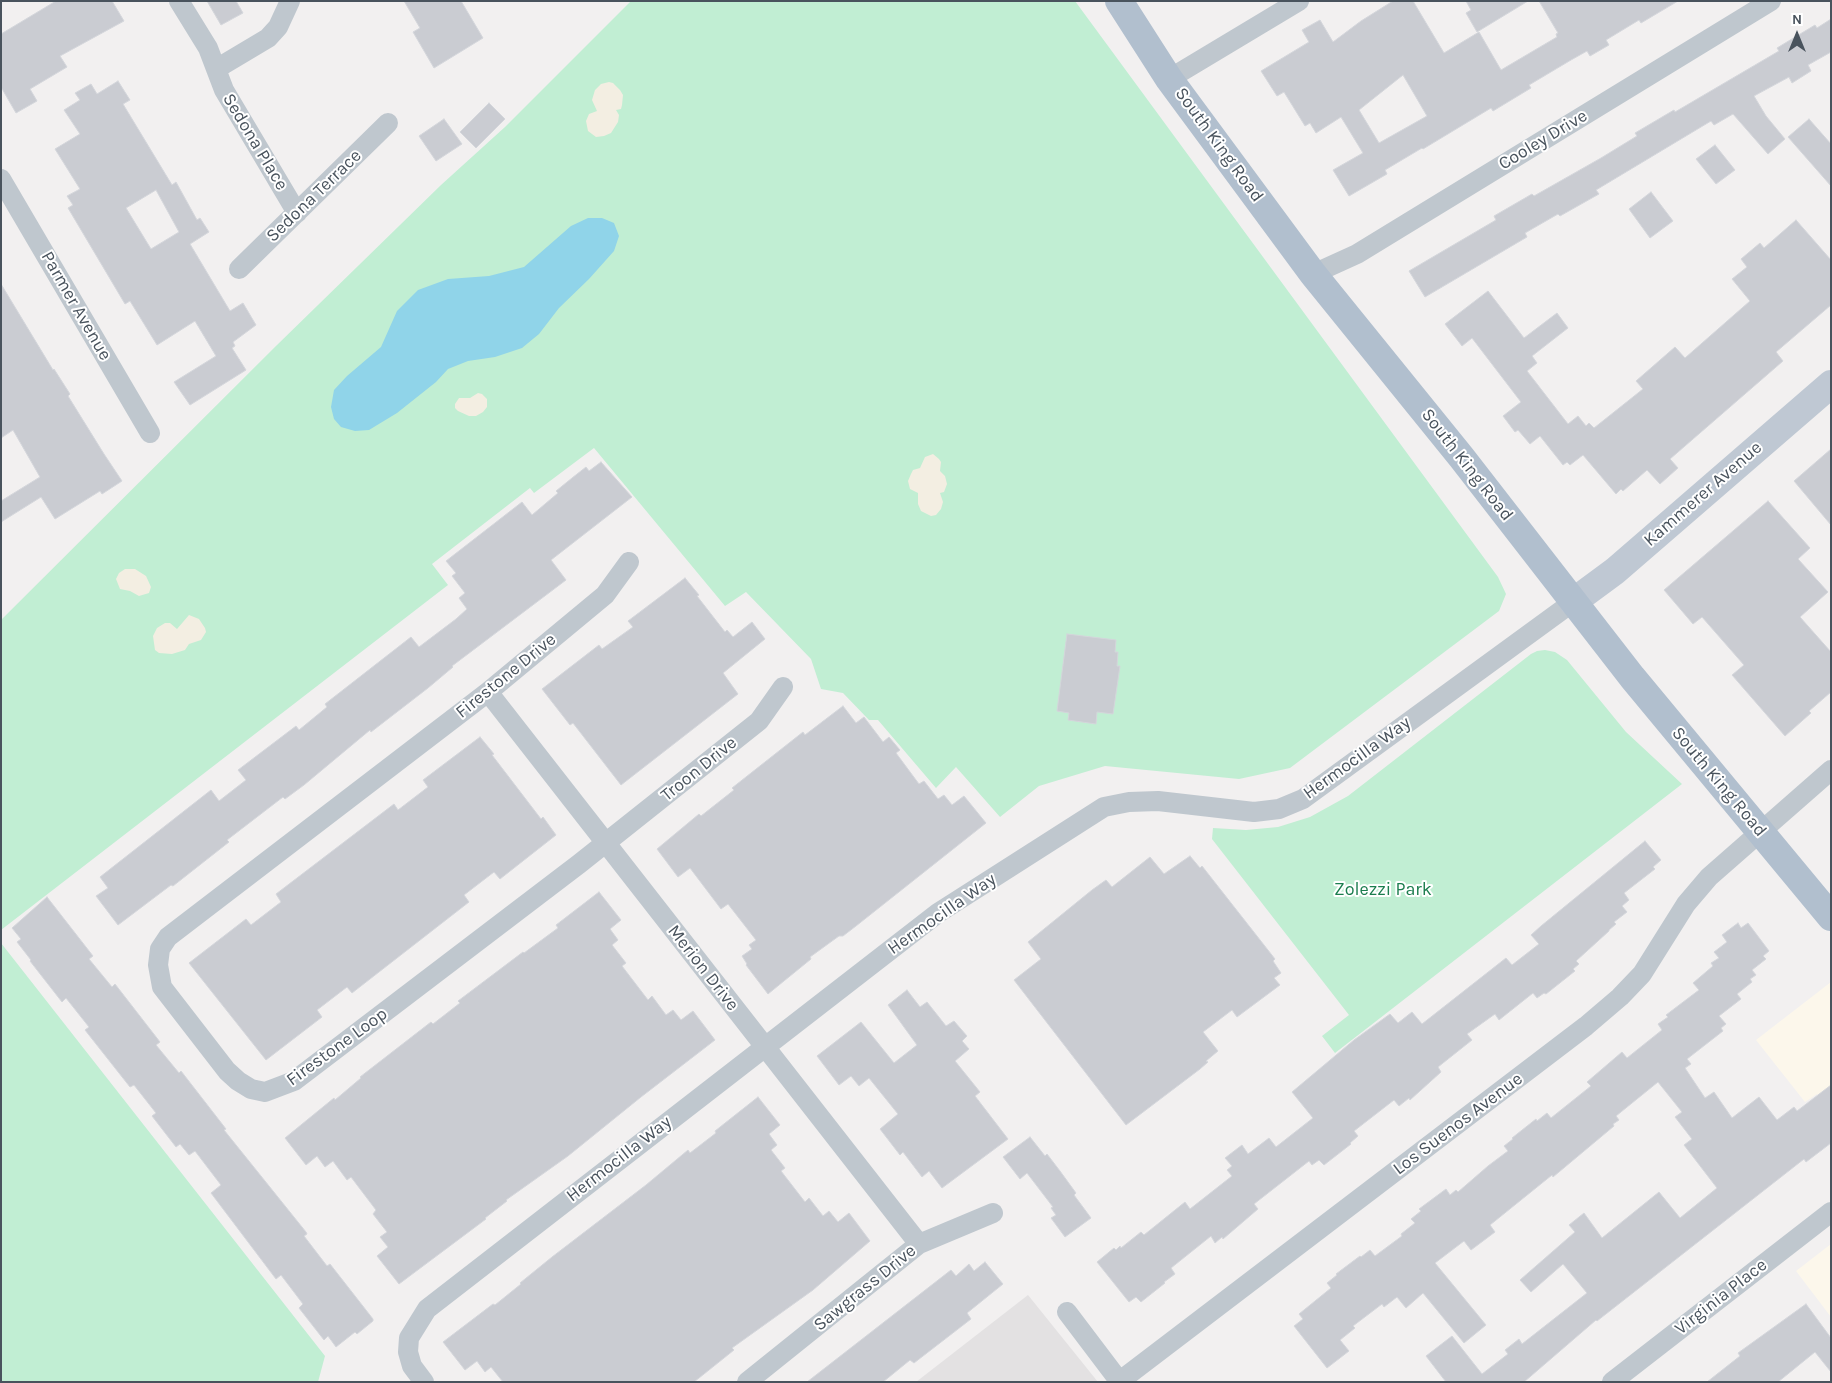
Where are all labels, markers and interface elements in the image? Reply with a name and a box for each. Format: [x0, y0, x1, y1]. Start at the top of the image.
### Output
north arrow [1772, 10, 1822, 60]
text: N [1792, 11, 1802, 28]
street label: South King Road [1170, 83, 1268, 207]
street label: Sedona Place [218, 90, 292, 194]
street label: Cooley Drive [1495, 105, 1591, 175]
street label: Sedona Terrace [262, 145, 366, 247]
street label: Parmer Avenue [36, 248, 116, 364]
street label: South King Road [1416, 405, 1518, 525]
street label: Kammerer Avenue [1639, 437, 1767, 551]
street label: Firestone Drive [451, 629, 561, 723]
street label: Hermocilla Way [1299, 712, 1415, 804]
street label: South King Road [1667, 723, 1771, 841]
street label: Troon Drive [657, 732, 741, 806]
street label: Hermocilla Way [884, 869, 1000, 959]
park label: Zolezzi Park [1334, 879, 1432, 901]
street label: Merion Drive [663, 921, 743, 1015]
street label: Firestone Loop [282, 1003, 392, 1091]
street label: Los Suenos Avenue [1389, 1068, 1527, 1180]
street label: Hermocilla Way [562, 1111, 676, 1207]
street label: Sawgrass Drive [809, 1240, 921, 1336]
street label: Virginia Place [1671, 1254, 1771, 1340]

